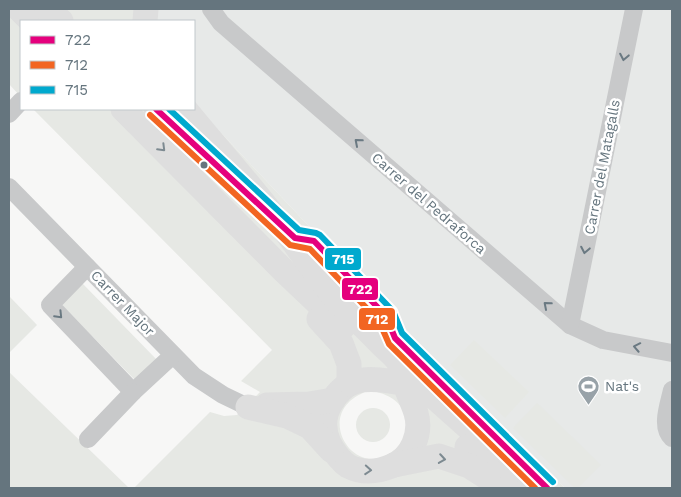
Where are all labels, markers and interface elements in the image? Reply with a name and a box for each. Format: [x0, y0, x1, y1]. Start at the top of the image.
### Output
legend [20, 20, 195, 110]
text: 722 [65, 31, 91, 49]
one-way arrow [619, 52, 630, 61]
text: 712 [65, 56, 88, 74]
text: 715 [65, 81, 88, 99]
street label: Carrer del Matagalls [581, 98, 623, 236]
one-way arrow [354, 138, 363, 147]
one-way arrow [156, 142, 165, 151]
street label: Carrer del Pedraforca [369, 149, 489, 257]
unlabelled marker [199, 160, 209, 170]
one-way arrow [580, 246, 591, 255]
line badge: 715 [324, 247, 362, 271]
text: 715 [332, 251, 354, 267]
street label: Carrer Major [88, 267, 158, 339]
line badge: 722 [341, 277, 379, 301]
text: 722 [347, 281, 373, 297]
one-way arrow [544, 302, 553, 311]
line badge: 712 [358, 307, 396, 331]
one-way arrow [53, 309, 62, 318]
text: 712 [366, 311, 388, 327]
one-way arrow [633, 342, 642, 352]
sports icon: Nat's [577, 374, 601, 405]
place label: Nat's [605, 378, 639, 394]
one-way arrow [437, 453, 446, 463]
one-way arrow [365, 465, 373, 476]

